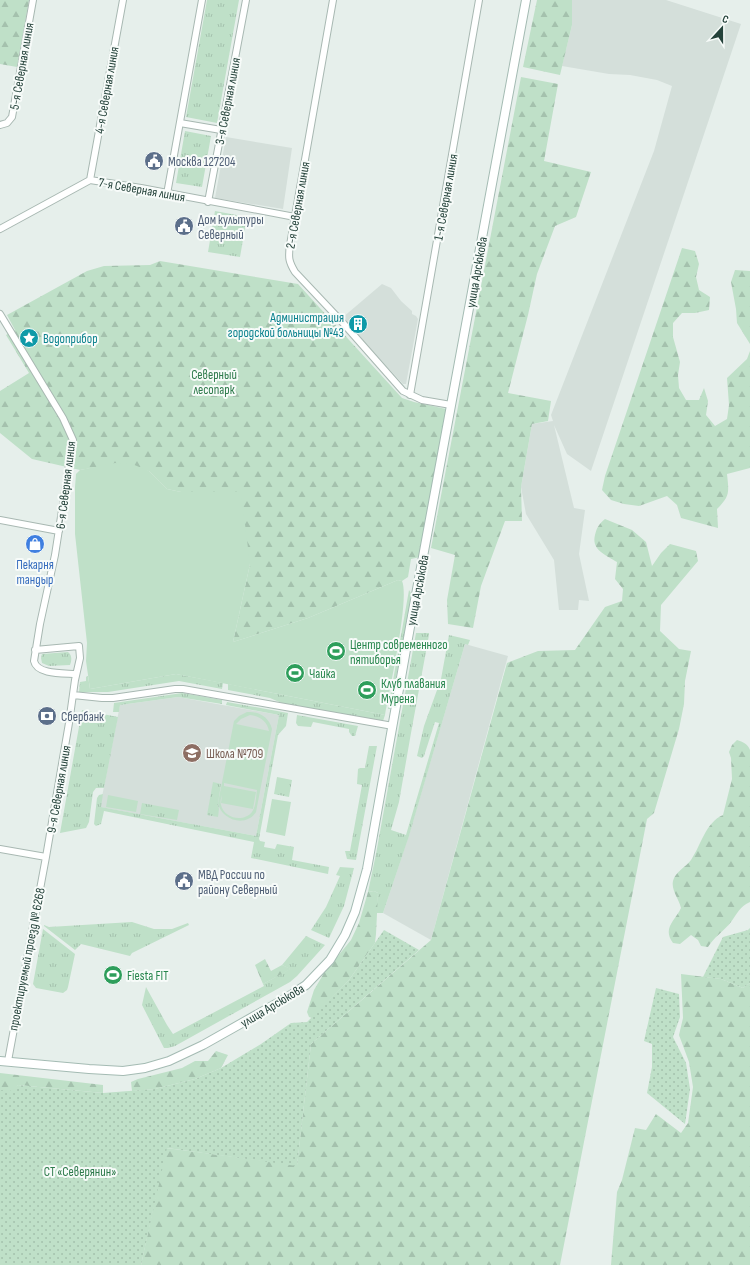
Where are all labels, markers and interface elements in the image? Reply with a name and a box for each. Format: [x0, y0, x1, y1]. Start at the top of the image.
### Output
north arrow [702, 8, 742, 48]
text: С [720, 12, 731, 26]
street label: 5-я Северная линия [6, 21, 38, 111]
street label: 4-я Северная линия [91, 45, 123, 135]
street label: 3-я Северная линия [212, 56, 244, 146]
public building icon: Москва 127204 [143, 150, 165, 172]
street label: 1-я Северная линия [431, 153, 461, 242]
place label: Москва 127204 [168, 154, 236, 170]
street label: 2-я Северная линия [282, 160, 314, 250]
street label: 7-я Северная линия [97, 175, 186, 205]
place label: Дом культуры Северный [198, 212, 264, 243]
public building icon: Дом культуры Северный [173, 215, 195, 237]
street label: улица Арсюкова [463, 235, 491, 309]
place label: Администрация городской больницы №43 [228, 310, 344, 341]
building icon: Администрация городской больницы №43 [347, 313, 369, 335]
place icon: Водоприбор [18, 327, 40, 349]
place label: Водоприбор [43, 331, 98, 347]
park label: Северный лесопарк [191, 367, 237, 398]
street label: 6-я Северная линия [53, 440, 79, 530]
shop icon: Пекарня тандыр [24, 533, 46, 555]
street label: улица Арсюкова [403, 553, 433, 627]
place label: Пекарня тандыр [16, 557, 54, 588]
place label: Центр современного пятиборья [350, 637, 448, 668]
sports icon: Центр современного пятиборья [325, 640, 347, 662]
sports icon: Чайка [284, 662, 306, 684]
place label: Чайка [309, 666, 336, 682]
place label: Клуб плавания Мурена [381, 676, 446, 707]
sports icon: Клуб плавания Мурена [356, 679, 378, 701]
bank icon: Сбербанк [36, 705, 58, 727]
place label: Сбербанк [61, 709, 104, 725]
school or university icon: Школа №709 [181, 742, 203, 764]
street label: 9-я Северная линия [43, 744, 75, 834]
place label: Школа №709 [206, 746, 264, 762]
place label: МВД России по району Северный [198, 867, 277, 898]
public building icon: МВД России по району Северный [173, 870, 195, 892]
street label: проектируемый проезд № 6268 [5, 886, 49, 1032]
sports icon: Fiesta FIT [102, 964, 124, 986]
place label: Fiesta FIT [127, 968, 168, 984]
street label: улица Арсюкова [238, 981, 307, 1031]
park label: СТ «Северянин» [44, 1164, 116, 1180]

